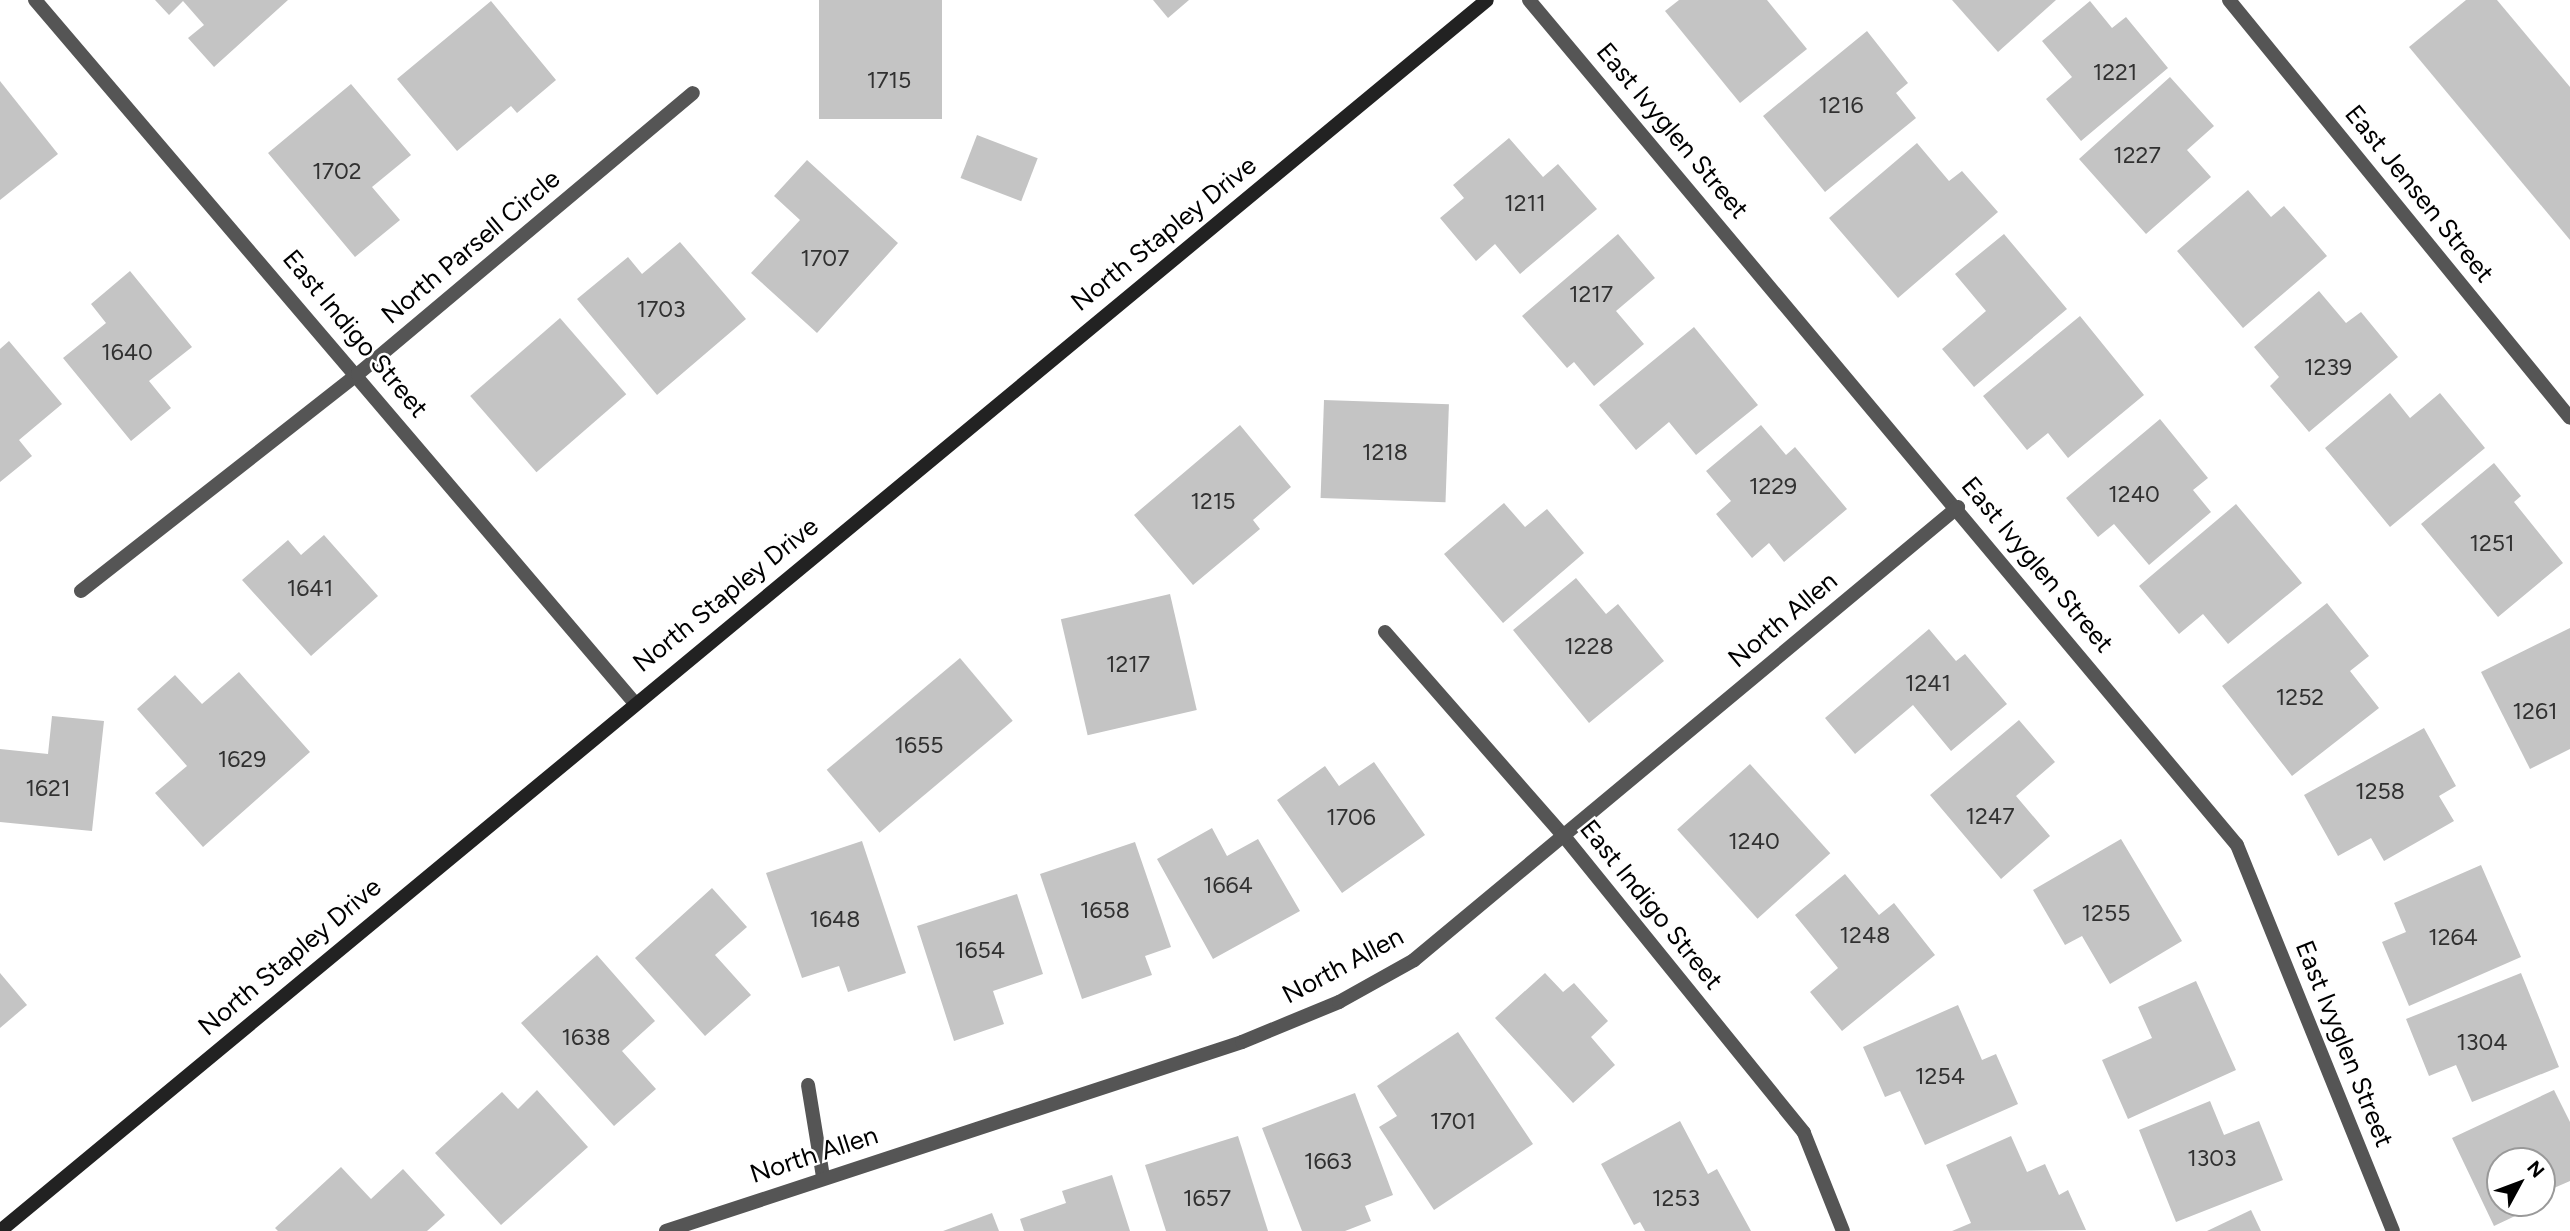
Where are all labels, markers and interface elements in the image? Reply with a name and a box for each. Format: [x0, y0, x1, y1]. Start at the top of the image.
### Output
street label: East Ivyglen Street [1589, 37, 1755, 225]
house number: 1221 [2093, 58, 2137, 86]
house number: 1715 [867, 66, 911, 94]
house number: 1216 [1819, 91, 1863, 119]
street label: East Jensen Street [2338, 99, 2500, 289]
house number: 1227 [2113, 141, 2161, 169]
street label: North Stapley Drive [1065, 150, 1263, 318]
house number: 1702 [312, 157, 362, 185]
street label: North Parsell Circle [375, 163, 567, 331]
house number: 1211 [1504, 189, 1546, 217]
street label: East Indigo Street [276, 244, 434, 424]
house number: 1707 [801, 244, 849, 272]
house number: 1217 [1569, 280, 1613, 308]
house number: 1703 [636, 295, 686, 323]
house number: 1640 [101, 338, 153, 366]
house number: 1239 [2304, 353, 2352, 381]
house number: 1218 [1362, 438, 1408, 466]
street label: East Ivyglen Street [1954, 471, 2120, 659]
house number: 1229 [1749, 472, 1797, 500]
house number: 1240 [2108, 480, 2160, 508]
house number: 1215 [1190, 487, 1236, 515]
street label: North Stapley Drive [627, 511, 825, 679]
house number: 1251 [2469, 529, 2515, 557]
street label: North Allen [1722, 565, 1844, 675]
house number: 1641 [287, 574, 333, 602]
house number: 1228 [1564, 632, 1614, 660]
house number: 1217 [1106, 650, 1150, 678]
house number: 1241 [1905, 669, 1951, 697]
house number: 1252 [2276, 683, 2324, 711]
house number: 1261 [2513, 697, 2557, 725]
house number: 1655 [895, 731, 943, 759]
house number: 1629 [218, 745, 266, 773]
house number: 1621 [26, 774, 70, 802]
house number: 1258 [2355, 777, 2405, 805]
house number: 1247 [1966, 802, 2014, 830]
house number: 1706 [1326, 803, 1376, 831]
street label: East Indigo Street [1573, 814, 1729, 996]
house number: 1240 [1728, 827, 1780, 855]
street label: North Stapley Drive [192, 871, 388, 1043]
house number: 1664 [1203, 871, 1253, 899]
house number: 1658 [1080, 896, 1130, 924]
house number: 1255 [2082, 899, 2130, 927]
house number: 1648 [810, 905, 860, 933]
street label: North Allen [1277, 921, 1409, 1011]
house number: 1248 [1840, 921, 1890, 949]
house number: 1264 [2428, 923, 2478, 951]
house number: 1654 [955, 936, 1005, 964]
street label: East Ivyglen Street [2288, 936, 2400, 1152]
house number: 1638 [561, 1023, 611, 1051]
house number: 1304 [2456, 1028, 2508, 1056]
house number: 1254 [1915, 1062, 1965, 1090]
house number: 1701 [1430, 1107, 1476, 1135]
street label: North Allen [746, 1120, 882, 1190]
house number: 1303 [2187, 1144, 2237, 1172]
house number: 1663 [1304, 1147, 1352, 1175]
north arrow [2486, 1147, 2556, 1217]
text: N [2522, 1156, 2549, 1182]
house number: 1657 [1183, 1184, 1231, 1212]
house number: 1253 [1652, 1184, 1700, 1212]

